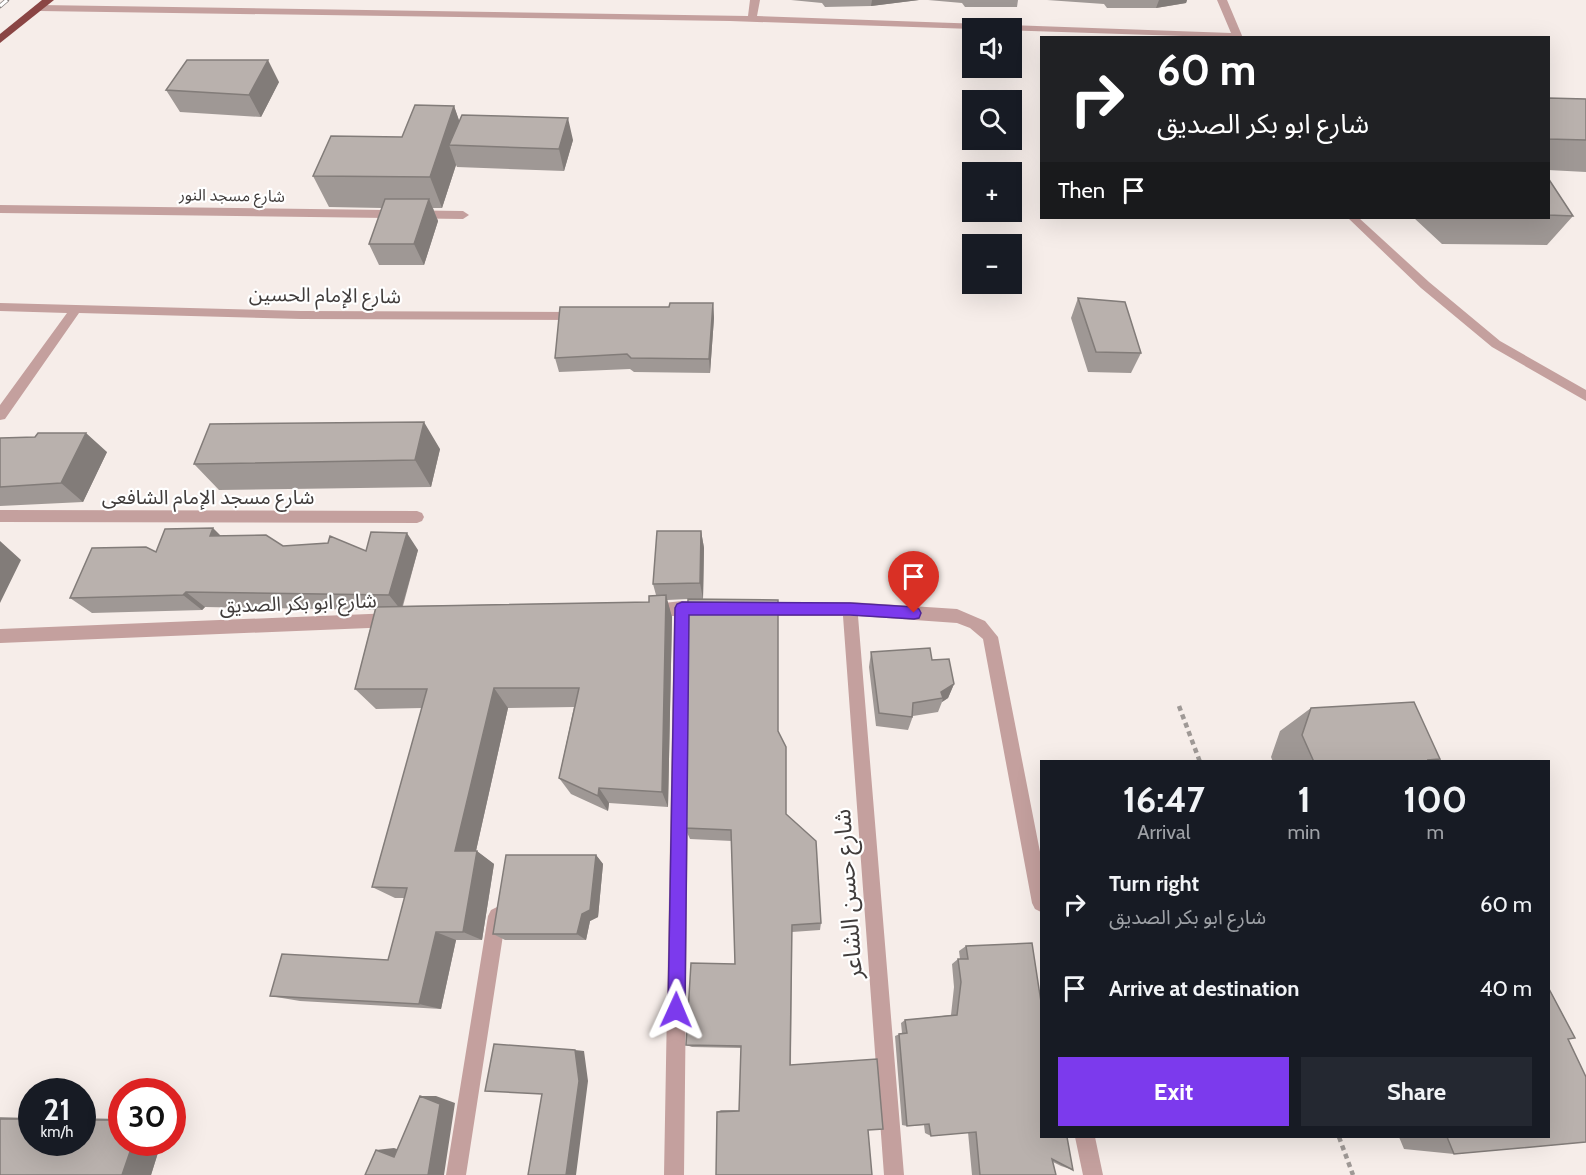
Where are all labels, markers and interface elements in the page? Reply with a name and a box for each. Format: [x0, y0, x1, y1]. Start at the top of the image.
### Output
map controls [962, 18, 1022, 294]
button: sound [962, 18, 1022, 78]
text: 60 m [1157, 44, 1256, 96]
icon: right [1058, 60, 1136, 138]
button: search [962, 90, 1022, 150]
text: شارع ابو بكر الصديق [1157, 107, 1369, 140]
button: + [962, 162, 1022, 222]
icon: arrive [1117, 174, 1150, 207]
text: Then [1058, 177, 1105, 204]
street label: شارع مسجد النور [178, 185, 285, 209]
button: − [962, 234, 1022, 294]
street label: شارع الإمام الحسين [249, 282, 401, 311]
street label: شارع مسجد الإمام الشافعى [102, 485, 314, 512]
pin [888, 551, 939, 613]
icon: arrive [897, 560, 930, 593]
street label: شارع ابو بكر الصديق [219, 588, 377, 621]
text: 16:47 [1123, 777, 1205, 821]
text: 1 [1297, 777, 1311, 821]
text: 100 [1403, 777, 1467, 821]
street label: شارع حسن الشاعر [827, 808, 871, 981]
text: Arrival [1137, 820, 1190, 844]
text: min [1288, 820, 1321, 844]
text: m [1426, 820, 1444, 844]
text: Turn right [1109, 870, 1199, 897]
icon: right [1058, 888, 1091, 921]
text: 60 m [1480, 891, 1532, 918]
text: شارع ابو بكر الصديق [1109, 905, 1266, 929]
icon: arrive [1058, 972, 1091, 1005]
text: Arrive at destination [1109, 975, 1299, 1002]
text: 40 m [1480, 975, 1532, 1002]
position arrow [644, 978, 708, 1042]
button: Exit [1058, 1057, 1289, 1126]
button: Share [1301, 1057, 1532, 1126]
speed limit sign: 30 [108, 1078, 186, 1156]
text: 21 [44, 1091, 70, 1128]
text: km/h [41, 1123, 73, 1141]

